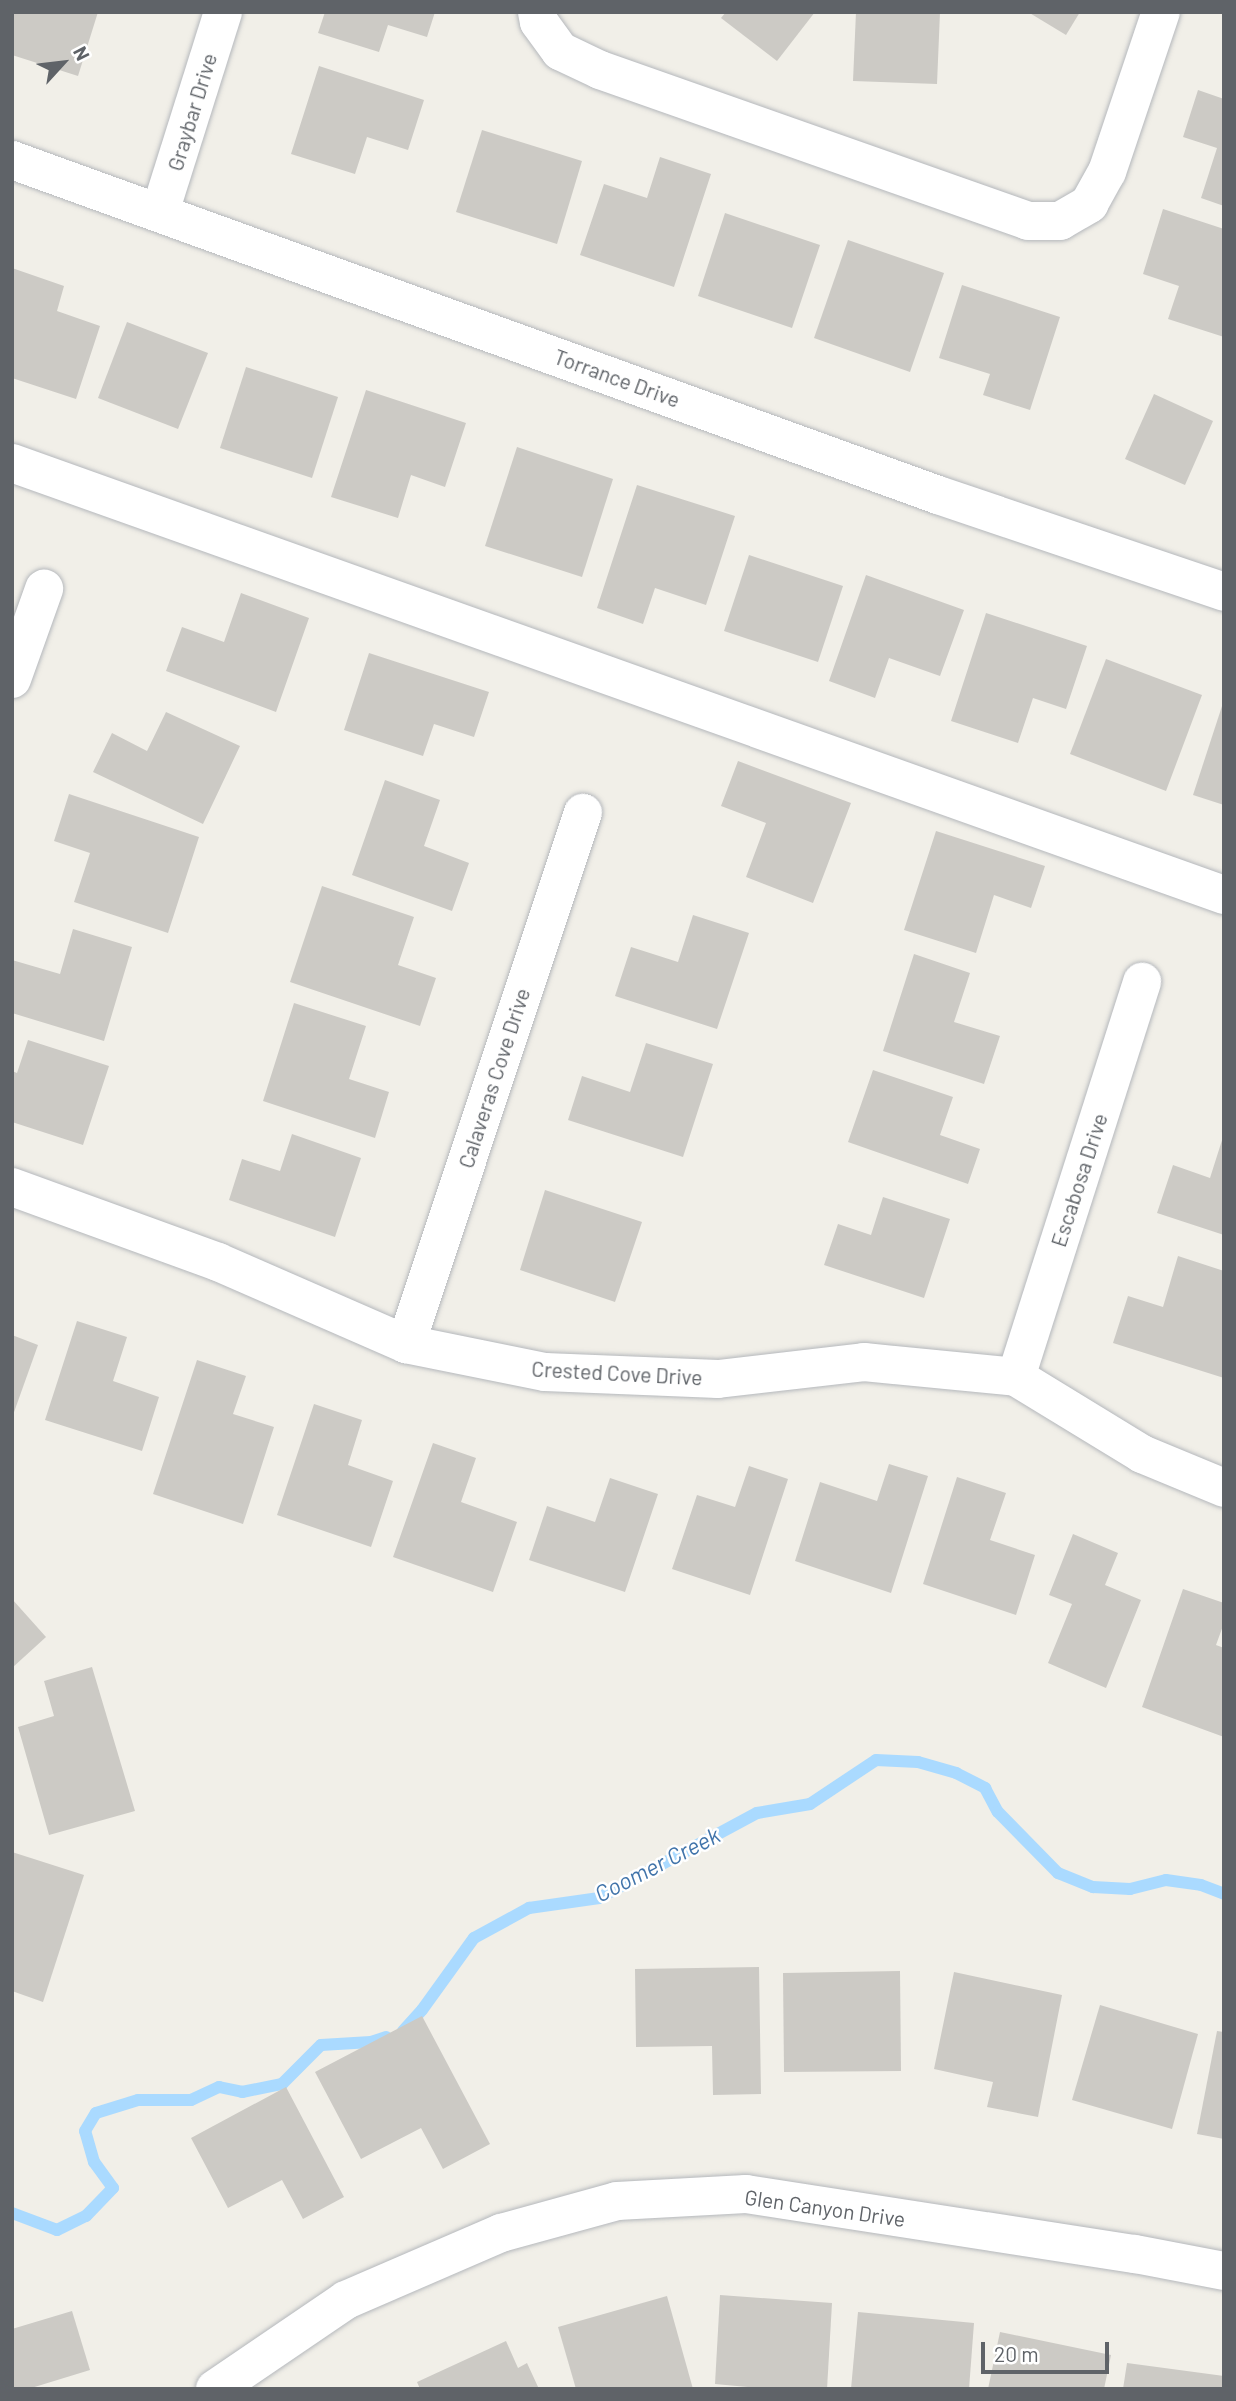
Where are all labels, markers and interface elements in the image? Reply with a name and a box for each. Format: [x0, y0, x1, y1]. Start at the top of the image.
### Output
north arrow [28, 28, 98, 98]
text: N [69, 42, 95, 64]
street label: Graybar Drive [162, 50, 222, 174]
street label: Torrance Drive [551, 344, 683, 412]
street label: Calaveras Cove Drive [453, 985, 535, 1171]
street label: Escabosa Drive [1046, 1110, 1112, 1250]
street label: Crested Cove Drive [531, 1356, 703, 1390]
water label: Coomer Creek [590, 1821, 724, 1907]
street label: Glen Canyon Drive [743, 2184, 907, 2232]
scale bar [984, 2328, 1112, 2372]
text: 20 m [994, 2341, 1039, 2366]

